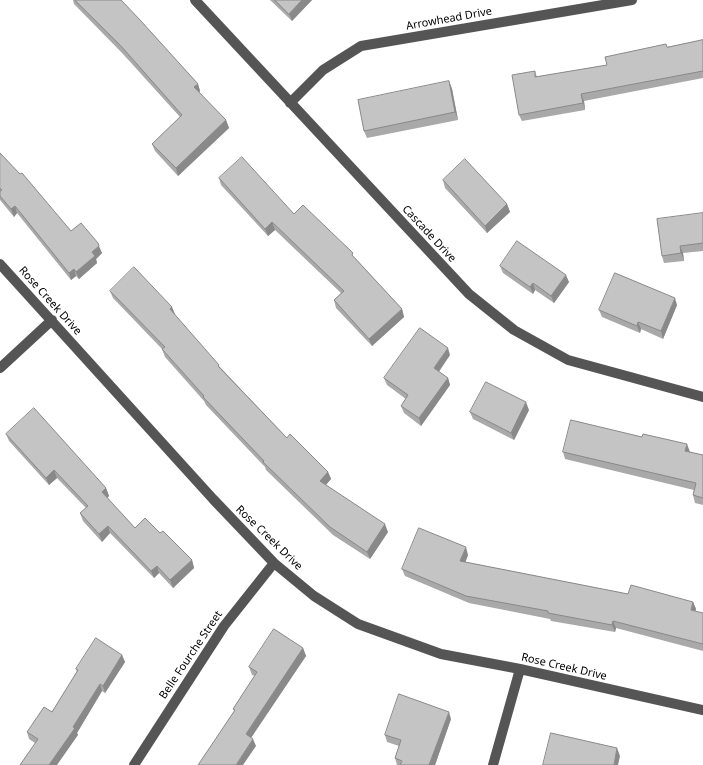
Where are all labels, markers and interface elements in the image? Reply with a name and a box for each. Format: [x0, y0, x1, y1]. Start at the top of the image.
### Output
street label: Arrowhead Drive [405, 5, 493, 33]
street label: Cascade Drive [399, 203, 459, 265]
street label: Rose Creek Drive [16, 264, 84, 338]
street label: Rose Creek Drive [233, 503, 305, 573]
street label: Belle Fourche Street [157, 608, 225, 702]
street label: Rose Creek Drive [520, 651, 608, 683]

